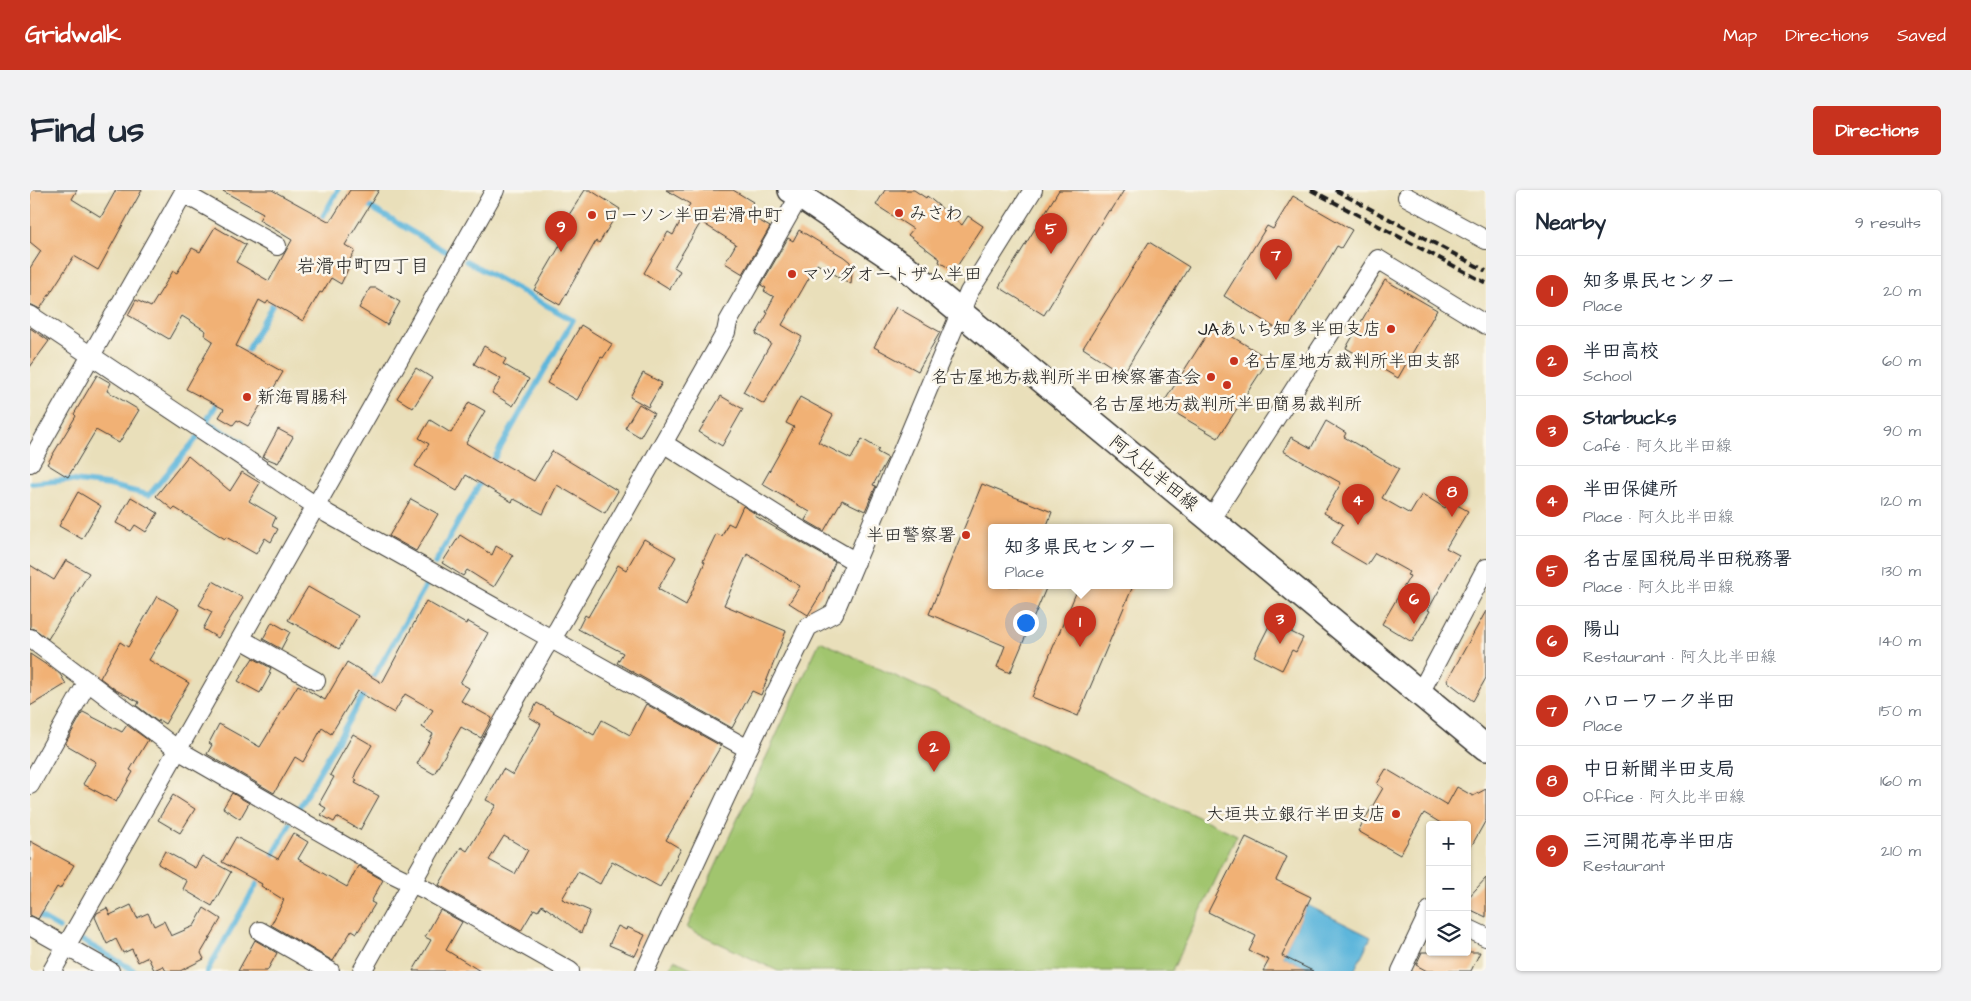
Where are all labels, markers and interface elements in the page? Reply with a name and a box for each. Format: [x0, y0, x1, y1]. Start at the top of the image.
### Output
text: Gridwalk [25, 18, 121, 52]
text: Map [1723, 23, 1757, 48]
text: Directions [1785, 23, 1869, 48]
text: Saved [1897, 23, 1946, 48]
text: Find us [30, 106, 144, 155]
button: Directions [1813, 106, 1941, 155]
place label: みさわ [909, 201, 963, 226]
place label: ローソン半田岩滑中町 [602, 203, 782, 228]
marker: みさわ [893, 207, 905, 219]
text: Nearby [1536, 208, 1606, 237]
marker: ローソン半田岩滑中町 [586, 209, 598, 221]
pin: 9 [545, 211, 577, 252]
text: 9 results [1855, 212, 1921, 234]
pin: 5 [1035, 213, 1067, 254]
pin: 7 [1260, 239, 1292, 280]
district label: 岩滑中町四丁目 [296, 253, 430, 280]
place label: マツダオートザム半田 [802, 262, 982, 287]
marker: マツダオートザム半田 [786, 268, 798, 280]
text: 知多県民センター [1583, 268, 1735, 295]
text: 1 [1551, 280, 1553, 302]
text: 20 m [1883, 280, 1921, 302]
text: Place [1583, 295, 1623, 317]
place label: JAあいち知多半田支店 [1198, 317, 1381, 342]
marker: JAあいち知多半田支店 [1385, 323, 1397, 335]
text: 半田高校 [1583, 338, 1659, 365]
place label: 名古屋地方裁判所半田支部 [1244, 349, 1460, 374]
text: 2 [1547, 350, 1557, 372]
text: 60 m [1882, 350, 1921, 372]
marker: 名古屋地方裁判所半田支部 [1228, 355, 1240, 367]
place label: 名古屋地方裁判所半田検察審査会 [931, 365, 1201, 390]
text: School [1583, 365, 1632, 387]
marker: 名古屋地方裁判所半田検察審査会 [1205, 371, 1217, 383]
marker: 名古屋地方裁判所半田簡易裁判所 [1221, 379, 1233, 391]
place label: 新海胃腸科 [257, 385, 347, 410]
marker: 新海胃腸科 [241, 391, 253, 403]
place label: 名古屋地方裁判所半田簡易裁判所 [1092, 392, 1362, 417]
text: Starbucks [1583, 405, 1677, 432]
text: 3 [1548, 420, 1556, 442]
text: 90 m [1883, 420, 1921, 442]
street label: 阿久比半田線 [1104, 430, 1204, 517]
text: Café · 阿久比半田線 [1583, 435, 1732, 457]
pin: 8 [1436, 476, 1468, 517]
text: 半田保健所 [1583, 476, 1678, 503]
pin: 4 [1342, 484, 1374, 525]
text: 4 [1547, 490, 1557, 512]
text: 120 m [1881, 490, 1921, 512]
text: Place · 阿久比半田線 [1583, 506, 1734, 528]
place label: 半田警察署 [866, 523, 956, 548]
popup [988, 524, 1173, 589]
marker: 半田警察署 [960, 529, 972, 541]
text: 知多県民センター [1004, 534, 1157, 561]
text: 名古屋国税局半田税務署 [1583, 546, 1792, 573]
text: 5 [1546, 560, 1558, 582]
text: 130 m [1882, 560, 1921, 582]
text: Place [1004, 561, 1044, 583]
text: Place · 阿久比半田線 [1583, 576, 1734, 598]
pin: 6 [1398, 583, 1430, 624]
pin: 3 [1264, 603, 1296, 644]
pin: 1 [1064, 606, 1096, 647]
your location [1013, 610, 1039, 636]
text: 陽山 [1583, 616, 1621, 643]
text: 6 [1547, 630, 1557, 652]
text: 140 m [1879, 630, 1921, 652]
text: Restaurant · 阿久比半田線 [1583, 646, 1776, 668]
text: ハローワーク半田 [1583, 688, 1735, 715]
text: 7 [1547, 700, 1557, 722]
text: 150 m [1879, 700, 1921, 722]
text: Place [1583, 715, 1623, 737]
pin: 2 [918, 731, 950, 772]
text: 中日新聞半田支局 [1583, 756, 1735, 783]
text: 8 [1547, 770, 1557, 792]
text: 160 m [1880, 770, 1921, 792]
text: Office · 阿久比半田線 [1583, 786, 1745, 808]
place label: 大垣共立銀行半田支店 [1206, 802, 1386, 827]
marker: 大垣共立銀行半田支店 [1390, 808, 1402, 820]
map controls [1426, 821, 1471, 956]
button: + [1426, 821, 1471, 866]
text: 三河開花亭半田店 [1583, 828, 1735, 855]
text: 9 [1547, 840, 1557, 862]
text: 210 m [1881, 840, 1921, 862]
text: Restaurant [1583, 855, 1665, 877]
button: − [1426, 866, 1471, 911]
button: layers [1426, 911, 1471, 956]

